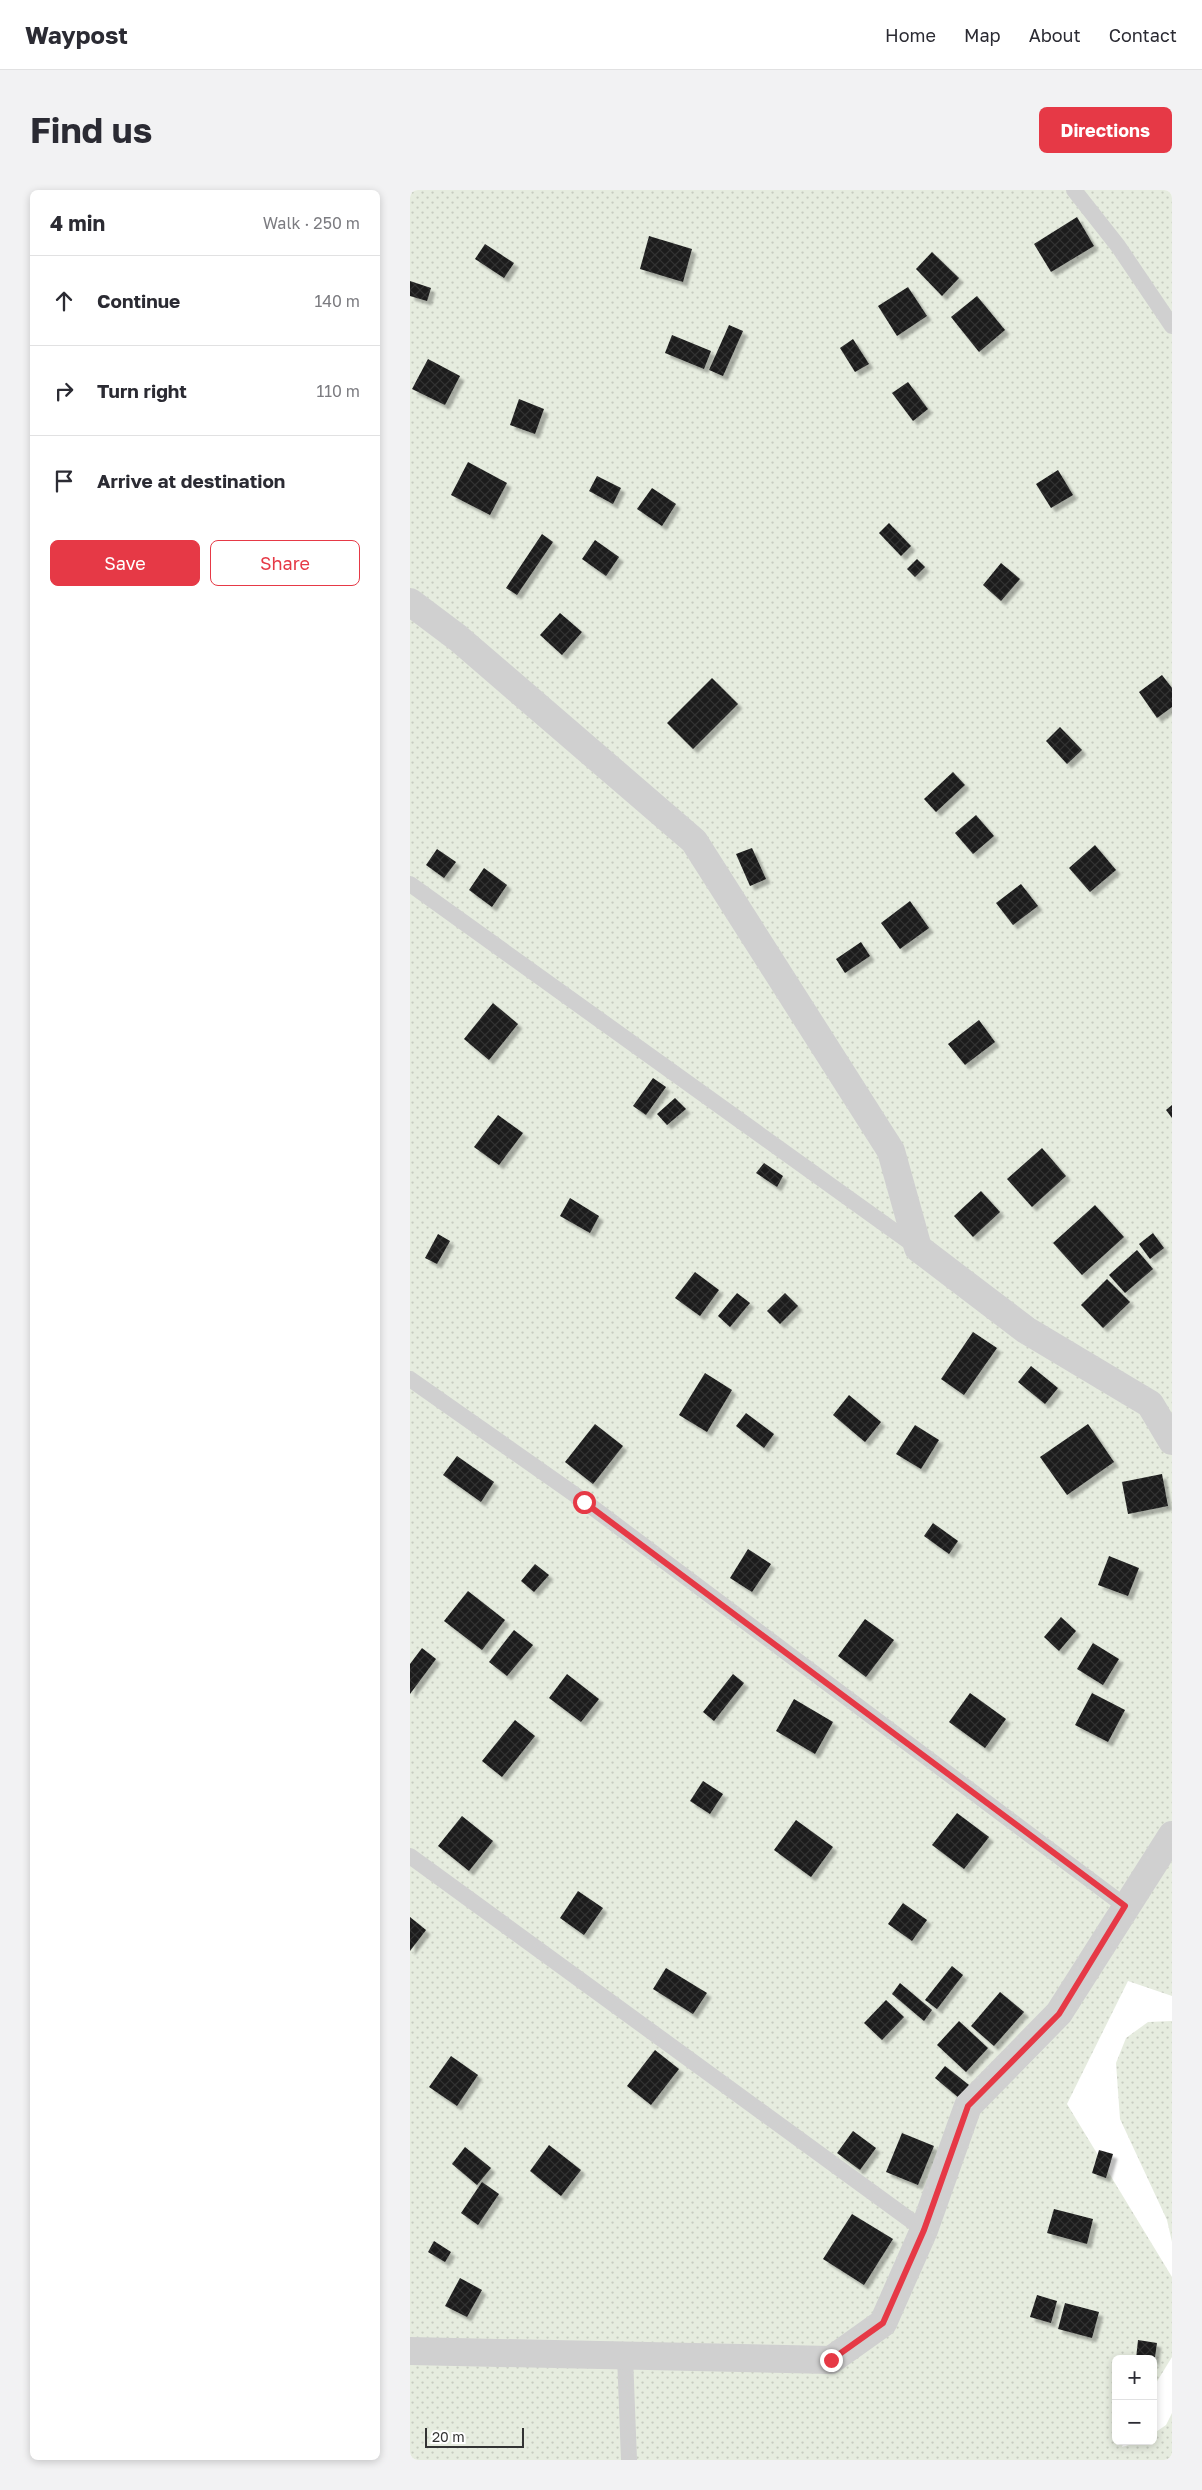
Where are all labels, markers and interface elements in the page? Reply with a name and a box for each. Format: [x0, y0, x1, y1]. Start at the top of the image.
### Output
text: Waypost [25, 20, 128, 49]
text: Home [885, 24, 936, 46]
text: Map [964, 24, 1001, 46]
text: About [1029, 24, 1081, 46]
text: Contact [1109, 24, 1177, 46]
button: Directions [1039, 107, 1172, 153]
text: Find us [30, 109, 152, 151]
text: 4 min [50, 210, 105, 236]
text: Walk · 250 m [263, 213, 360, 233]
icon: ahead [50, 287, 78, 315]
text: Continue [97, 289, 180, 312]
text: 140 m [314, 291, 360, 311]
icon: right [50, 377, 78, 405]
text: Turn right [97, 379, 187, 402]
text: 110 m [316, 381, 360, 401]
icon: arrive [50, 467, 78, 495]
text: Arrive at destination [97, 469, 285, 492]
button: Save [50, 540, 200, 586]
button: Share [210, 540, 360, 586]
route start [573, 1491, 596, 1514]
route end [820, 2349, 843, 2372]
map controls [1112, 2355, 1157, 2445]
button: + [1112, 2355, 1157, 2400]
button: − [1112, 2400, 1157, 2445]
scale bar [425, 2425, 524, 2448]
text: 20 m [432, 2428, 465, 2445]

